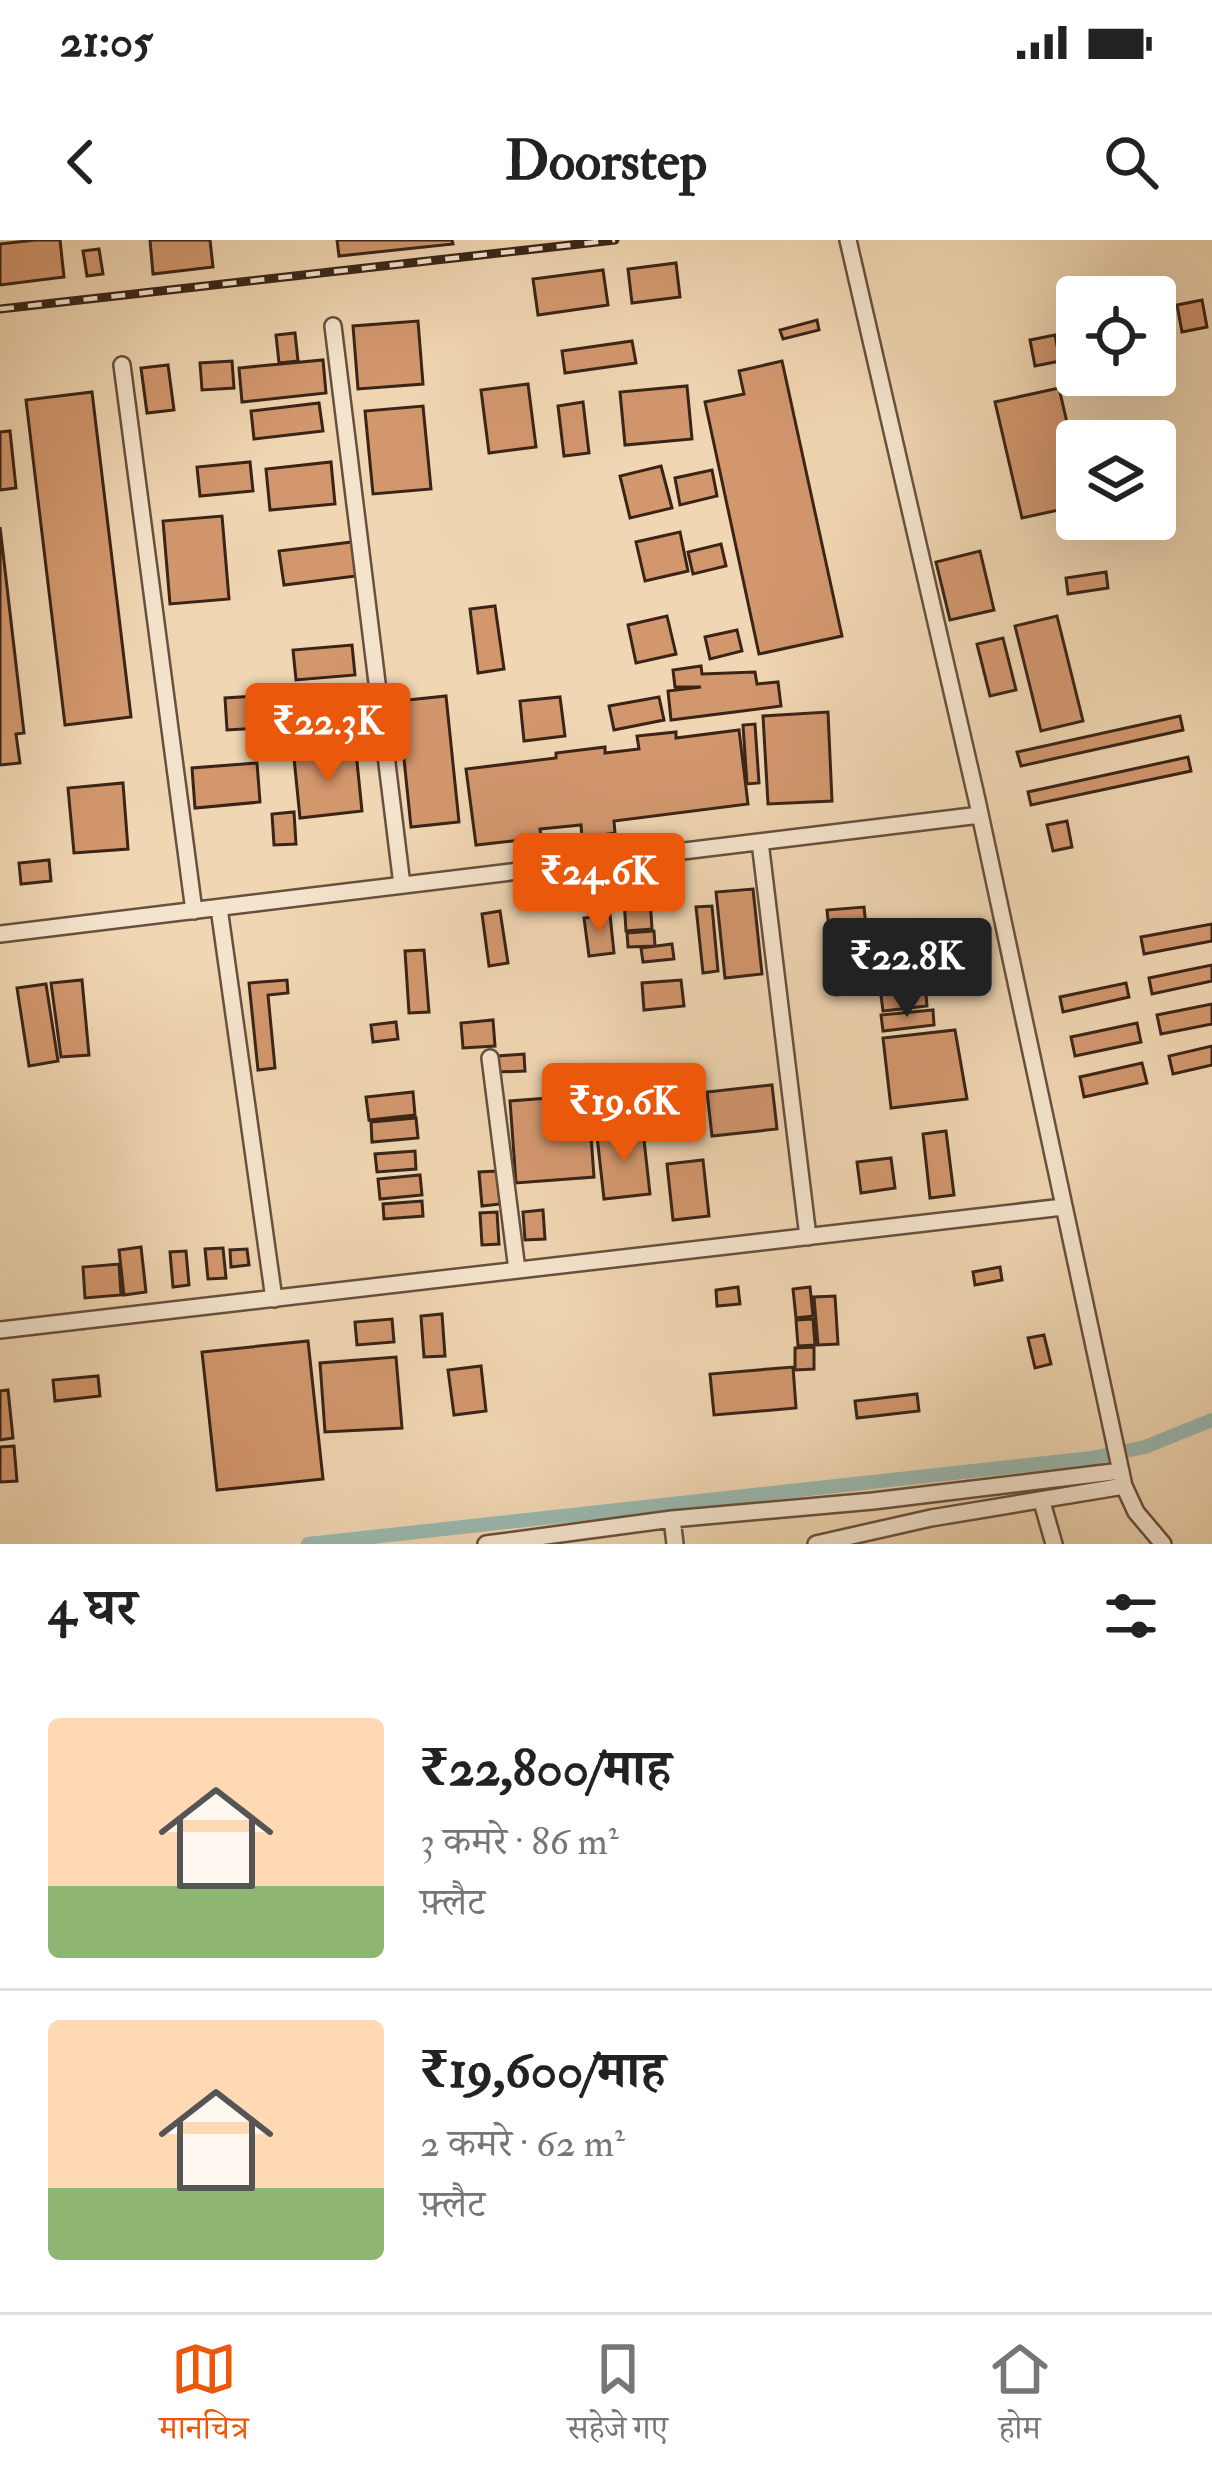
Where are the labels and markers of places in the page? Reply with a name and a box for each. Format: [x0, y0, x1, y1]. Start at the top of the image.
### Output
pin: ₹22.3K [230, 683, 426, 785]
pin: ₹24.6K [501, 833, 697, 935]
pin: ₹22.8K [809, 918, 1005, 1020]
pin: ₹19.6K [526, 1063, 722, 1165]

